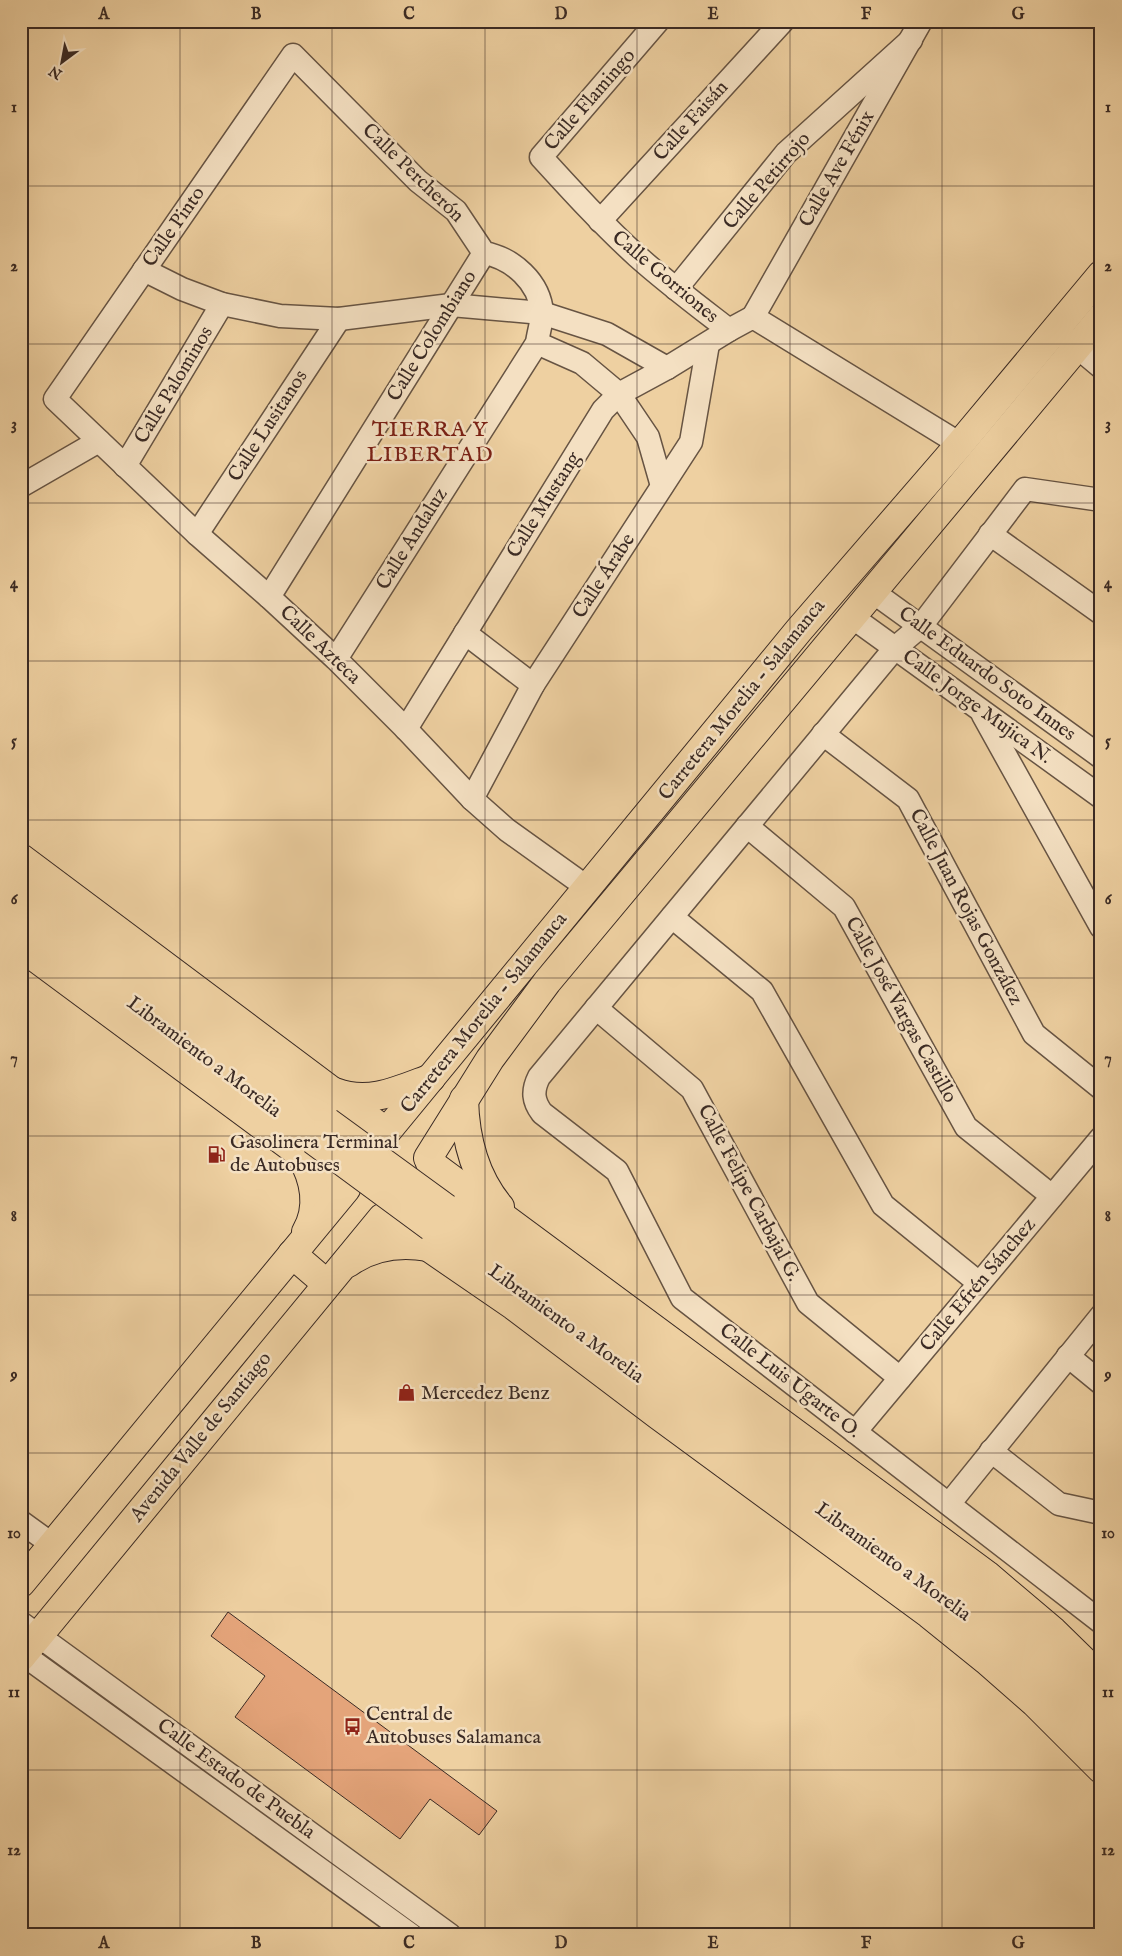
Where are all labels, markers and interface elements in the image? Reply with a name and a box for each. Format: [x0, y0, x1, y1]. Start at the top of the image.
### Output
text: A [98, 5, 111, 25]
text: B [251, 5, 262, 25]
text: C [403, 5, 415, 25]
text: D [555, 5, 568, 25]
text: E [707, 5, 719, 25]
text: F [861, 5, 872, 25]
text: G [1012, 5, 1025, 25]
north arrow [38, 38, 88, 88]
street label: Calle Flamingo [539, 44, 641, 156]
text: N [46, 61, 66, 84]
street label: Calle Faisán [648, 75, 734, 167]
text: 1 [11, 98, 17, 118]
text: 1 [1105, 98, 1111, 118]
street label: Calle Ave Fénix [794, 106, 881, 232]
street label: Calle Percherón [357, 118, 469, 228]
street label: Calle Petirrojo [718, 127, 816, 235]
street label: Calle Pinto [137, 182, 211, 272]
street label: Calle Gorriones [607, 225, 723, 329]
text: 2 [10, 257, 18, 277]
text: 2 [1104, 257, 1112, 277]
street label: Calle Colombiano [382, 266, 482, 406]
street label: Calle Palominos [129, 322, 219, 448]
street label: Calle Lusitanos [223, 365, 313, 487]
text: 3 [11, 415, 17, 435]
text: 3 [1105, 415, 1111, 435]
district label: TIERRA Y LIBERTAD [366, 416, 494, 469]
street label: Calle Mustang [502, 446, 587, 563]
street label: Calle Andaluz [371, 483, 453, 595]
street label: Calle Árabe [567, 529, 641, 623]
text: 4 [10, 574, 19, 594]
text: 4 [1104, 574, 1113, 594]
street label: Carretera Morelia - Salamanca [653, 594, 831, 806]
street label: Calle Azteca [274, 600, 366, 690]
street label: Calle Eduardo Soto Innes [893, 601, 1081, 747]
street label: Calle Jorge Mujica N. [897, 644, 1057, 770]
text: 5 [11, 732, 17, 752]
text: 5 [1105, 732, 1111, 752]
street label: Calle Juan Rojas González [904, 805, 1028, 1009]
text: 6 [11, 890, 19, 910]
text: 6 [1105, 890, 1113, 910]
street label: Carretera Morelia - Salamanca [395, 907, 573, 1119]
street label: Calle José Vargas Castillo [839, 913, 963, 1108]
street label: Libramiento a Morelia [122, 991, 286, 1123]
text: 7 [10, 1049, 18, 1069]
text: 7 [1104, 1049, 1112, 1069]
street label: Calle Felipe Carbajal G. [692, 1100, 806, 1286]
place label: Gasolinera Terminal de Autobuses [230, 1130, 399, 1178]
fuel station icon: Gasolinera Terminal de Autobuses [206, 1144, 226, 1164]
text: 8 [11, 1207, 17, 1227]
text: 8 [1105, 1207, 1111, 1227]
street label: Calle Efrén Sánchez [915, 1213, 1041, 1357]
street label: Libramiento a Morelia [483, 1259, 649, 1389]
street label: Calle Luis Ugarte O. [714, 1318, 866, 1444]
street label: Avenida Valle de Santiago [124, 1347, 277, 1528]
text: 9 [10, 1366, 18, 1386]
text: 9 [1104, 1366, 1112, 1386]
place label: Mercedez Benz [421, 1381, 550, 1406]
shop icon: Mercedez Benz [397, 1383, 417, 1403]
street label: Libramiento a Morelia [810, 1497, 976, 1627]
text: 10 [7, 1524, 21, 1544]
text: 10 [1101, 1524, 1115, 1544]
text: 11 [8, 1683, 20, 1703]
text: 11 [1102, 1683, 1114, 1703]
place label: Central de Autobuses Salamanca [365, 1702, 541, 1750]
street label: Calle Estado de Puebla [152, 1713, 320, 1845]
bus stop icon: Central de Autobuses Salamanca [342, 1716, 362, 1736]
text: 12 [7, 1841, 21, 1861]
text: 12 [1101, 1841, 1115, 1861]
text: A [98, 1934, 111, 1954]
text: B [251, 1934, 262, 1954]
text: C [403, 1934, 415, 1954]
text: D [555, 1934, 568, 1954]
text: E [707, 1934, 719, 1954]
text: F [861, 1934, 872, 1954]
text: G [1012, 1934, 1025, 1954]

